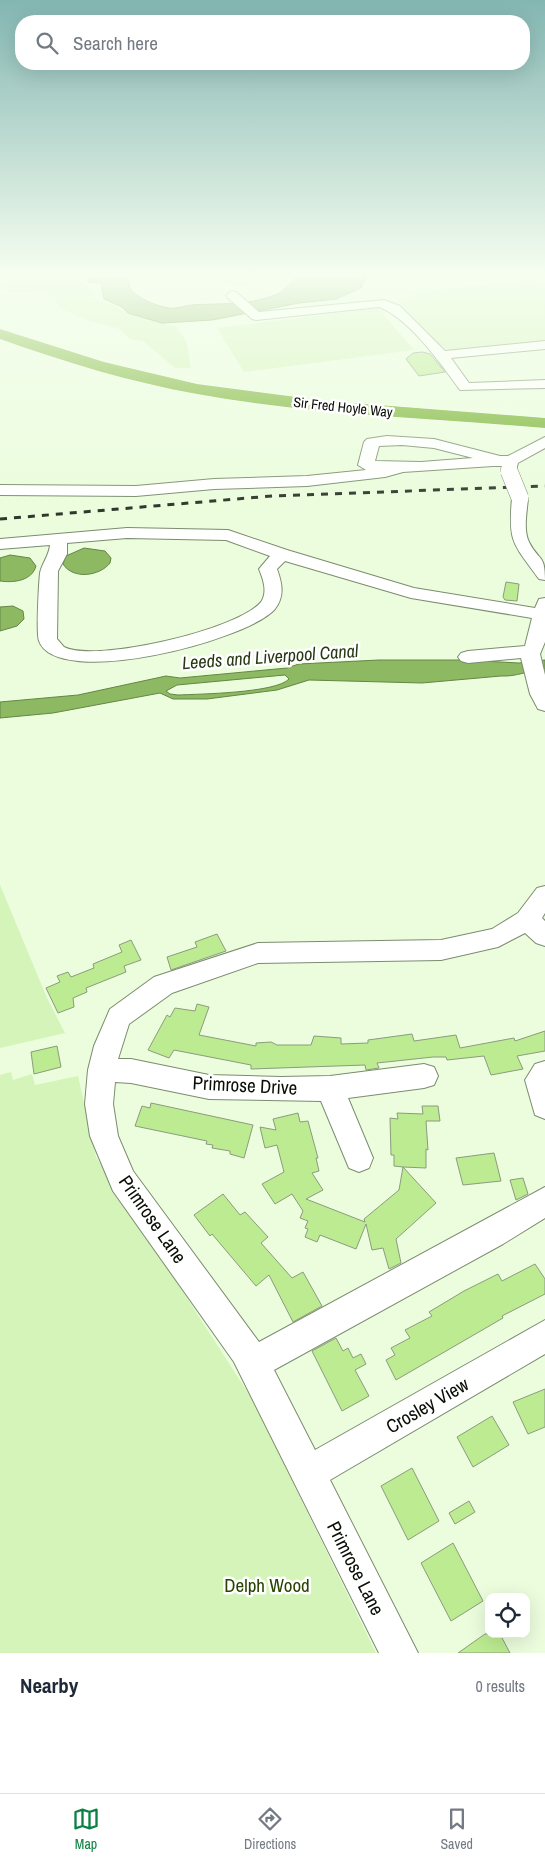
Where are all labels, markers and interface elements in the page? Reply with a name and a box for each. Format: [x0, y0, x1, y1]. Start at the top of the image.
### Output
search box [15, 15, 530, 70]
icon: search [33, 29, 61, 57]
text: Search here [73, 30, 158, 56]
street label: Sir Fred Hoyle Way [292, 393, 394, 421]
water label: Leeds and Liverpool Canal [181, 638, 360, 675]
street label: Primrose Drive [192, 1069, 298, 1101]
street label: Primrose Lane [113, 1170, 193, 1268]
street label: Crosley View [381, 1370, 474, 1439]
street label: Primrose Lane [321, 1517, 391, 1619]
park label: Delph Wood [224, 1572, 310, 1598]
map controls [485, 1593, 530, 1638]
button: locate [485, 1593, 530, 1638]
text: Nearby [20, 1671, 78, 1700]
text: 0 results [475, 1675, 525, 1697]
tab: Map [72, 1805, 100, 1853]
tab: Directions [244, 1805, 296, 1853]
tab: Saved [440, 1805, 473, 1853]

